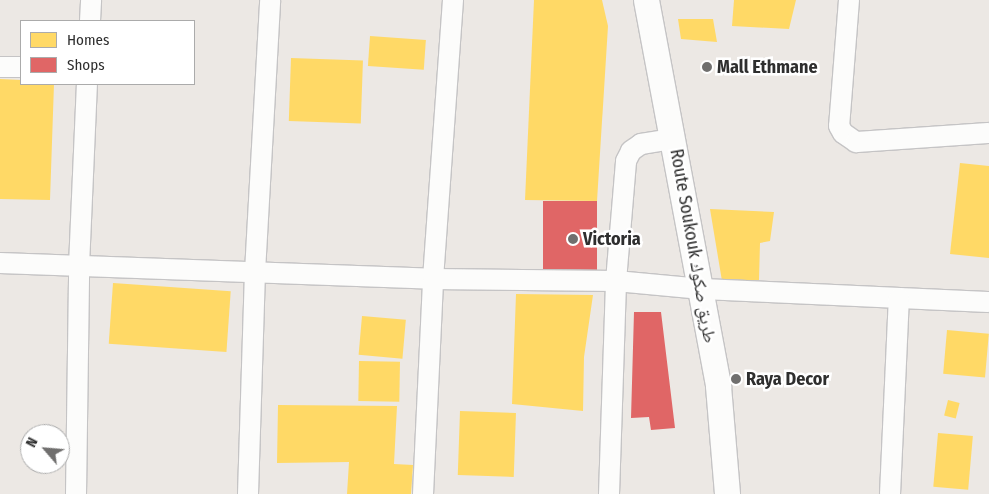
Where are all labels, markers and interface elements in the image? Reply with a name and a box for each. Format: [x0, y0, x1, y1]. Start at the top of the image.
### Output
legend [20, 20, 195, 85]
text: Homes [67, 31, 109, 49]
text: Shops [67, 56, 105, 74]
place label: Mall Ethmane [717, 56, 818, 78]
marker: Mall Ethmane [701, 61, 713, 73]
street label: Route Soukouk طريق صكوك [665, 147, 721, 345]
place label: Victoria [583, 228, 641, 250]
marker: Victoria [567, 233, 579, 245]
place label: Raya Decor [746, 368, 829, 390]
marker: Raya Decor [730, 373, 742, 385]
north arrow [20, 424, 70, 474]
text: N [23, 435, 42, 450]

